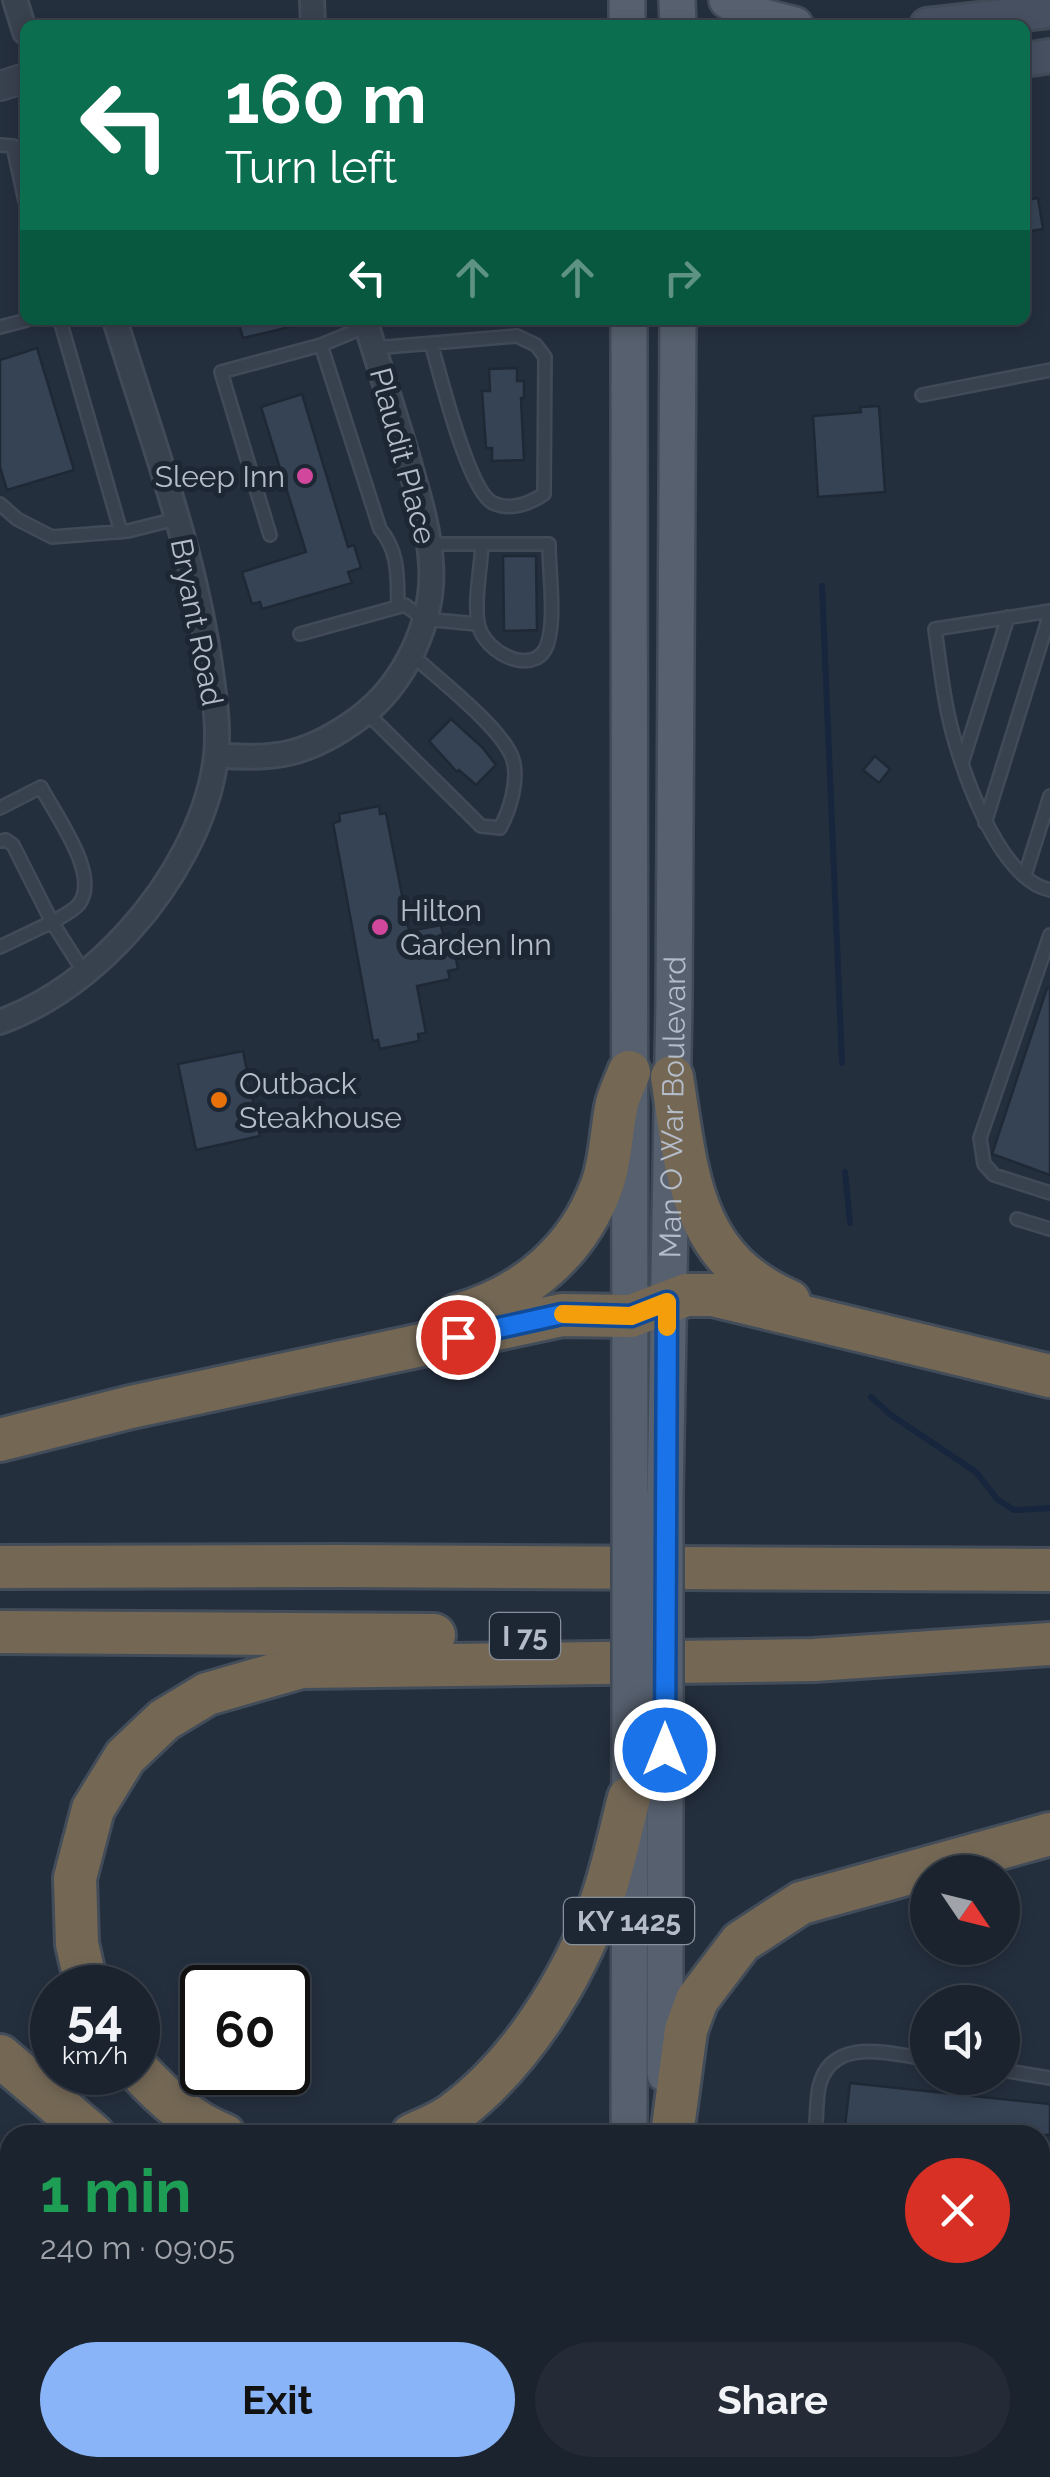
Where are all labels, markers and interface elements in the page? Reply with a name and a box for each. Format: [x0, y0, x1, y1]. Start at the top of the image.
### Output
text: 160 m [225, 57, 427, 139]
icon: left [60, 60, 190, 190]
text: Turn left [225, 141, 397, 194]
icon: left [340, 250, 395, 305]
icon: ahead [445, 250, 500, 305]
icon: ahead [550, 250, 605, 305]
icon: right [655, 250, 710, 305]
street label: Plaudit Place [363, 364, 443, 548]
place label: Sleep Inn [155, 459, 285, 494]
marker: Sleep Inn [294, 465, 316, 487]
street label: Bryant Road [164, 535, 230, 709]
place label: Hilton Garden Inn [400, 893, 552, 962]
marker: Hilton Garden Inn [369, 916, 391, 938]
street label: Man O War Boulevard [652, 956, 692, 1259]
place label: Outback Steakhouse [239, 1066, 402, 1135]
marker: Outback Steakhouse [208, 1089, 230, 1111]
pin [416, 1295, 501, 1380]
icon: arrive [431, 1310, 486, 1365]
road number: I 75 [490, 1613, 560, 1659]
position arrow [613, 1698, 717, 1802]
north arrow [910, 1855, 1020, 1965]
map controls [910, 1855, 1020, 2095]
road number: KY 1425 [564, 1898, 694, 1944]
speed limit sign: 60 [180, 1965, 310, 2095]
button: sound [910, 1985, 1020, 2095]
text: 54 [67, 1988, 123, 2047]
text: km/h [62, 2040, 128, 2070]
text: 1 min [40, 2156, 191, 2226]
button: close [905, 2158, 1010, 2263]
text: 240 m · 09:05 [40, 2229, 235, 2266]
button: Exit [40, 2342, 515, 2457]
button: Share [535, 2342, 1010, 2457]

